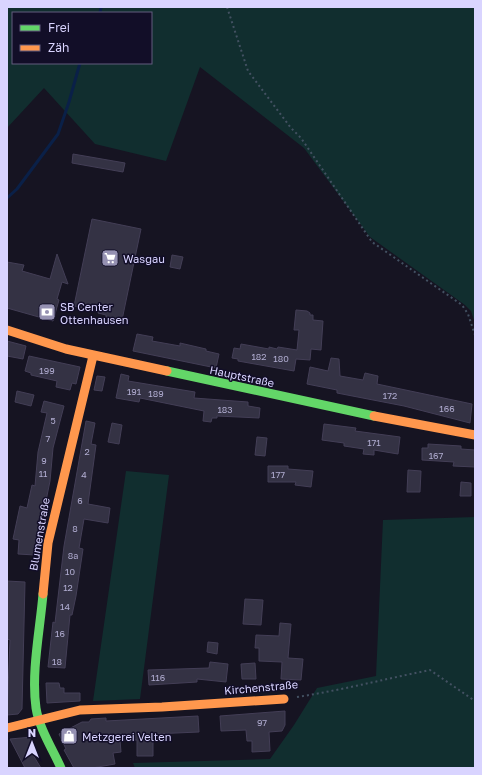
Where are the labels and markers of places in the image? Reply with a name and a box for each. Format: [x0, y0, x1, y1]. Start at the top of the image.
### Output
supermarket icon: Wasgau [100, 248, 120, 268]
place label: Wasgau [123, 252, 165, 265]
place label: SB Center Ottenhausen [60, 300, 129, 326]
bank icon: SB Center Ottenhausen [37, 302, 57, 322]
shop icon: Metzgerei Velten [59, 726, 79, 746]
place label: Metzgerei Velten [82, 730, 171, 743]

